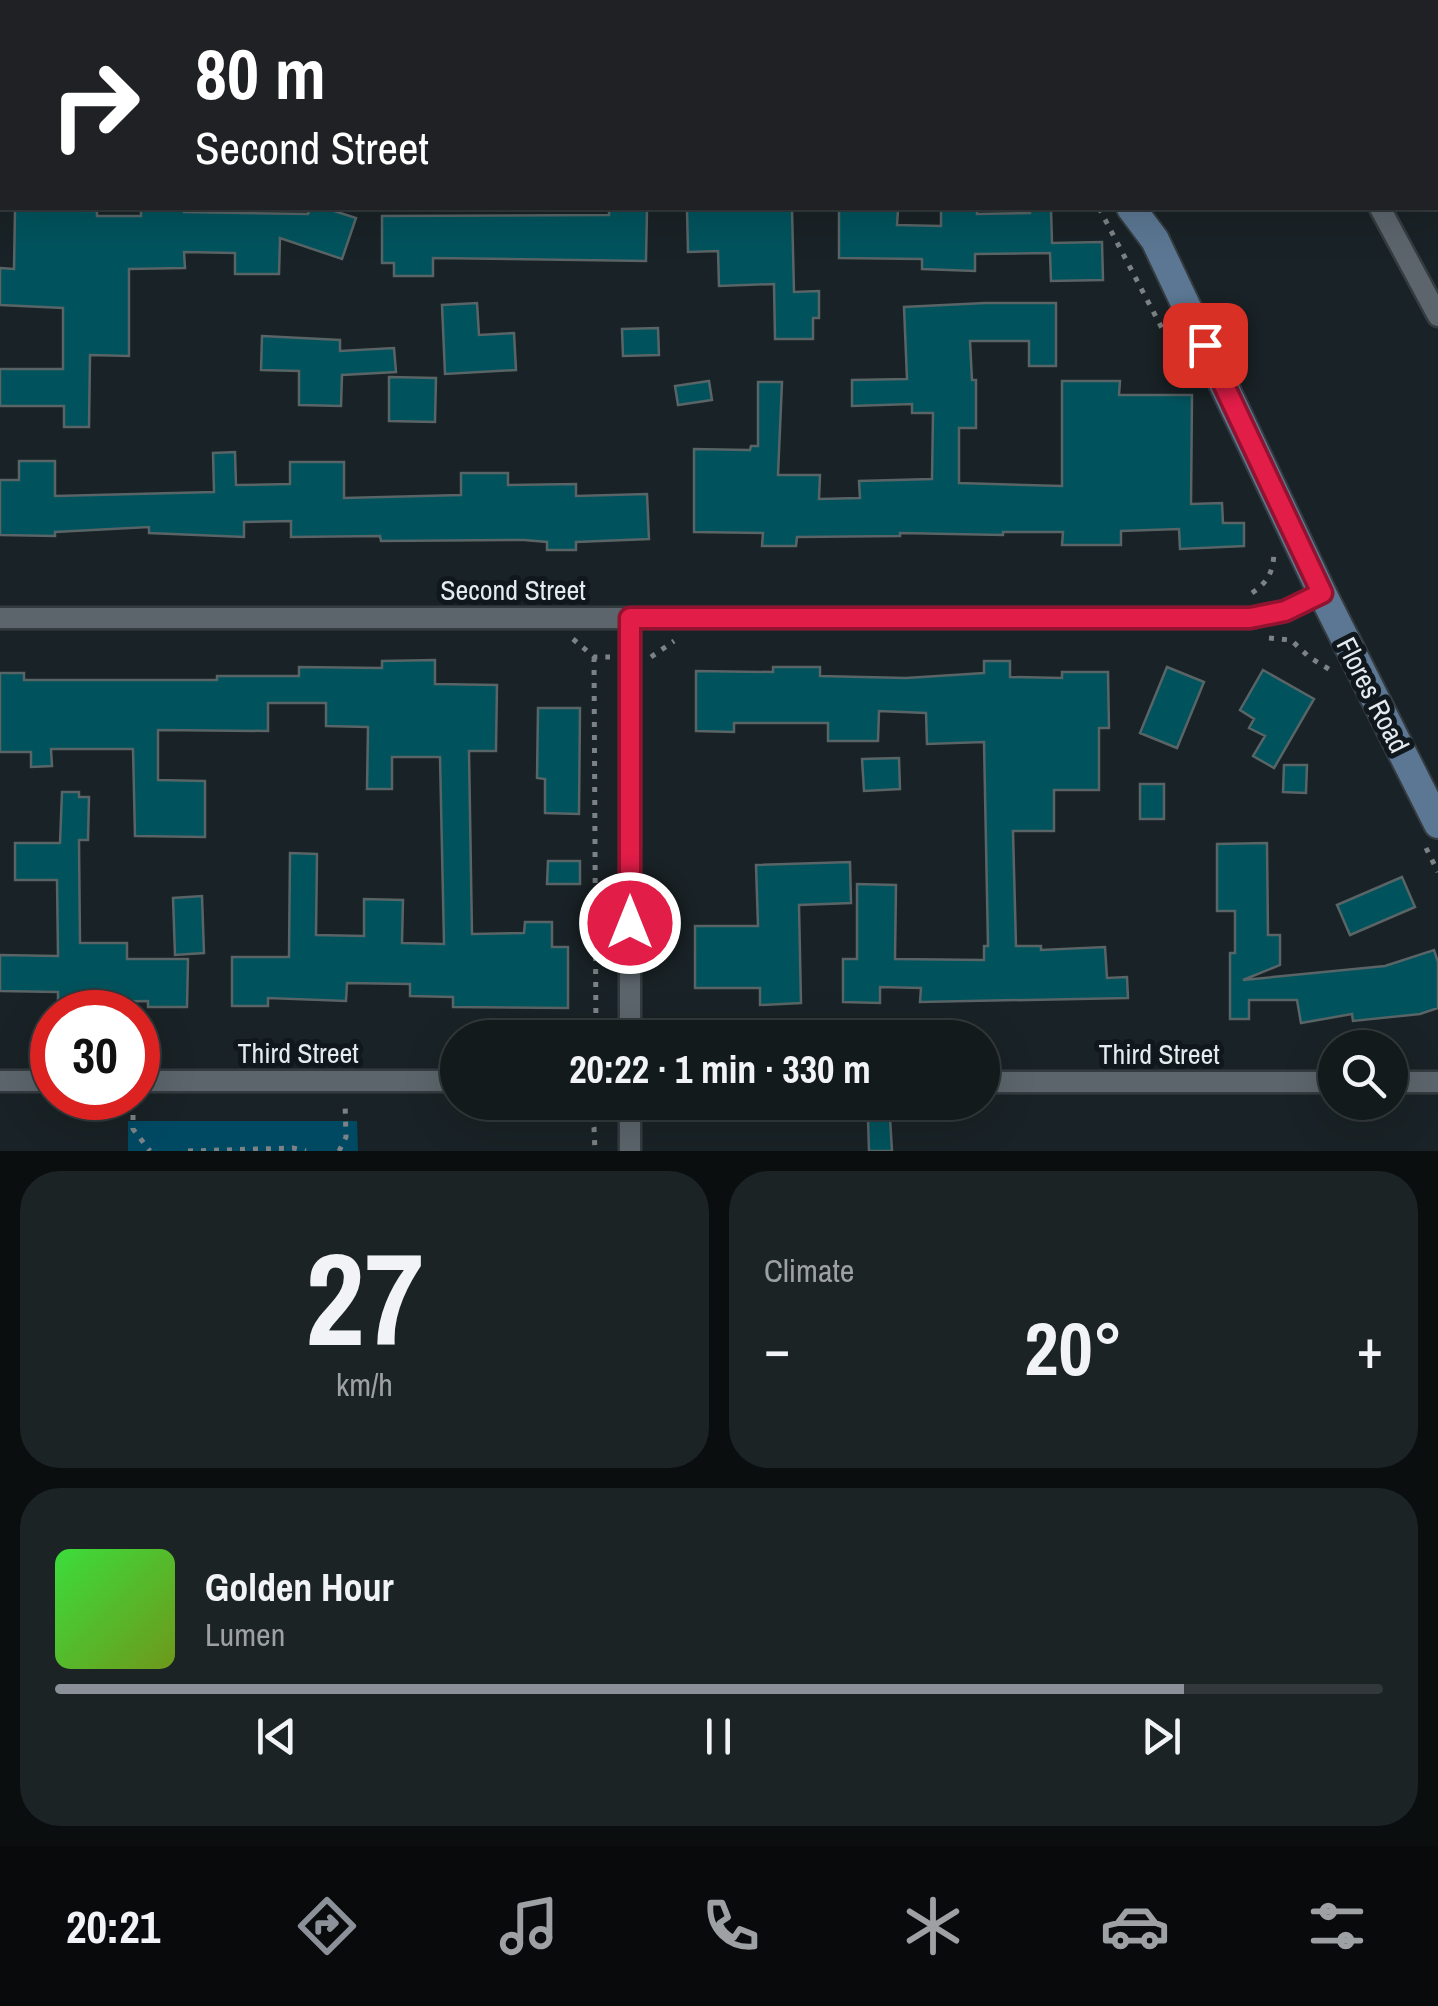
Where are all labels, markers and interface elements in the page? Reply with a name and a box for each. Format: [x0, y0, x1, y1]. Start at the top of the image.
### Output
text: 80 m [195, 27, 326, 121]
icon: right [30, 40, 160, 170]
text: Second Street [195, 117, 429, 178]
pin [1163, 303, 1248, 388]
icon: arrive [1178, 318, 1233, 373]
street label: Second Street [440, 571, 586, 609]
street label: Flores Road [1328, 631, 1418, 759]
position arrow [578, 871, 682, 975]
speed limit sign: 30 [30, 990, 160, 1120]
map controls [1318, 1030, 1408, 1120]
button: search [1318, 1030, 1408, 1120]
street label: Third Street [237, 1034, 359, 1072]
street label: Third Street [1098, 1035, 1220, 1073]
text: 20:22 · 1 min · 330 m [569, 1044, 871, 1095]
text: 27 [305, 1210, 424, 1386]
text: Climate [764, 1249, 854, 1292]
text: 20° [1024, 1297, 1123, 1398]
text: − [764, 1311, 790, 1385]
text: + [1357, 1311, 1383, 1385]
text: km/h [336, 1363, 393, 1406]
text: Golden Hour [205, 1562, 394, 1613]
text: Lumen [205, 1613, 285, 1656]
icon: previous [249, 1709, 304, 1764]
icon: pause [691, 1709, 746, 1764]
icon: next [1134, 1709, 1189, 1764]
icon: directions [292, 1891, 362, 1961]
icon: music [494, 1891, 564, 1961]
icon: phone [696, 1891, 766, 1961]
icon: climate [898, 1891, 968, 1961]
icon: car [1100, 1891, 1170, 1961]
icon: filters [1302, 1891, 1372, 1961]
text: 20:21 [66, 1896, 160, 1957]

